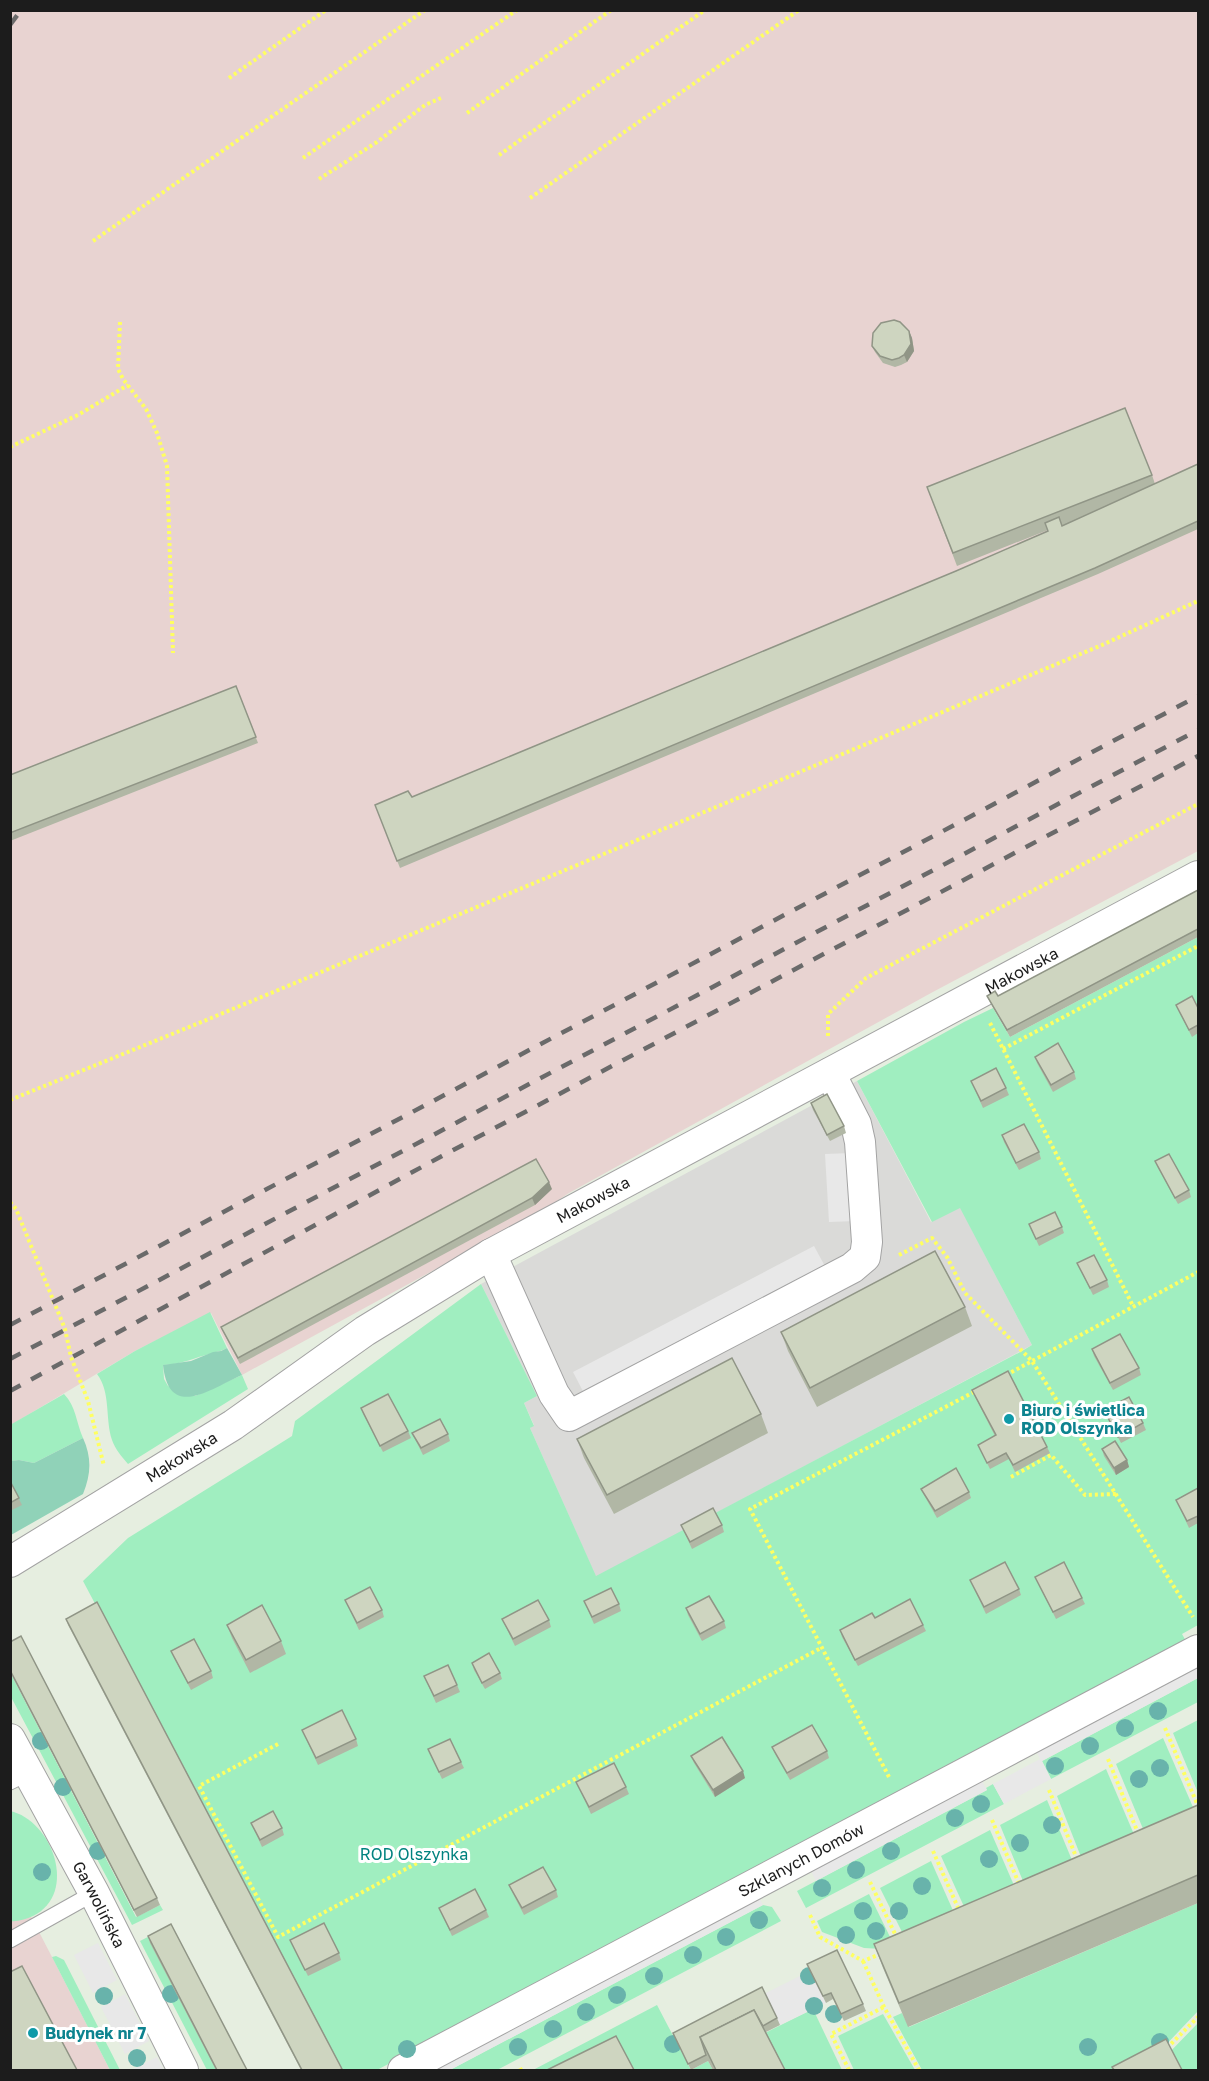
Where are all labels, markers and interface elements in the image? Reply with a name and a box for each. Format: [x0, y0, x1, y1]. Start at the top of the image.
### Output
street label: Makowska [981, 943, 1062, 998]
street label: Makowska [553, 1172, 633, 1227]
place label: Biuro i świetlica ROD Olszynka [1021, 1400, 1145, 1438]
marker: Biuro i świetlica ROD Olszynka [1002, 1412, 1016, 1426]
street label: Makowska [142, 1427, 221, 1486]
street label: Szklanych Domów [734, 1818, 867, 1901]
park label: ROD Olszynka [360, 1844, 468, 1864]
street label: Garwolińska [68, 1858, 130, 1951]
place label: Budynek nr 7 [45, 2023, 147, 2043]
marker: Budynek nr 7 [26, 2026, 40, 2040]

